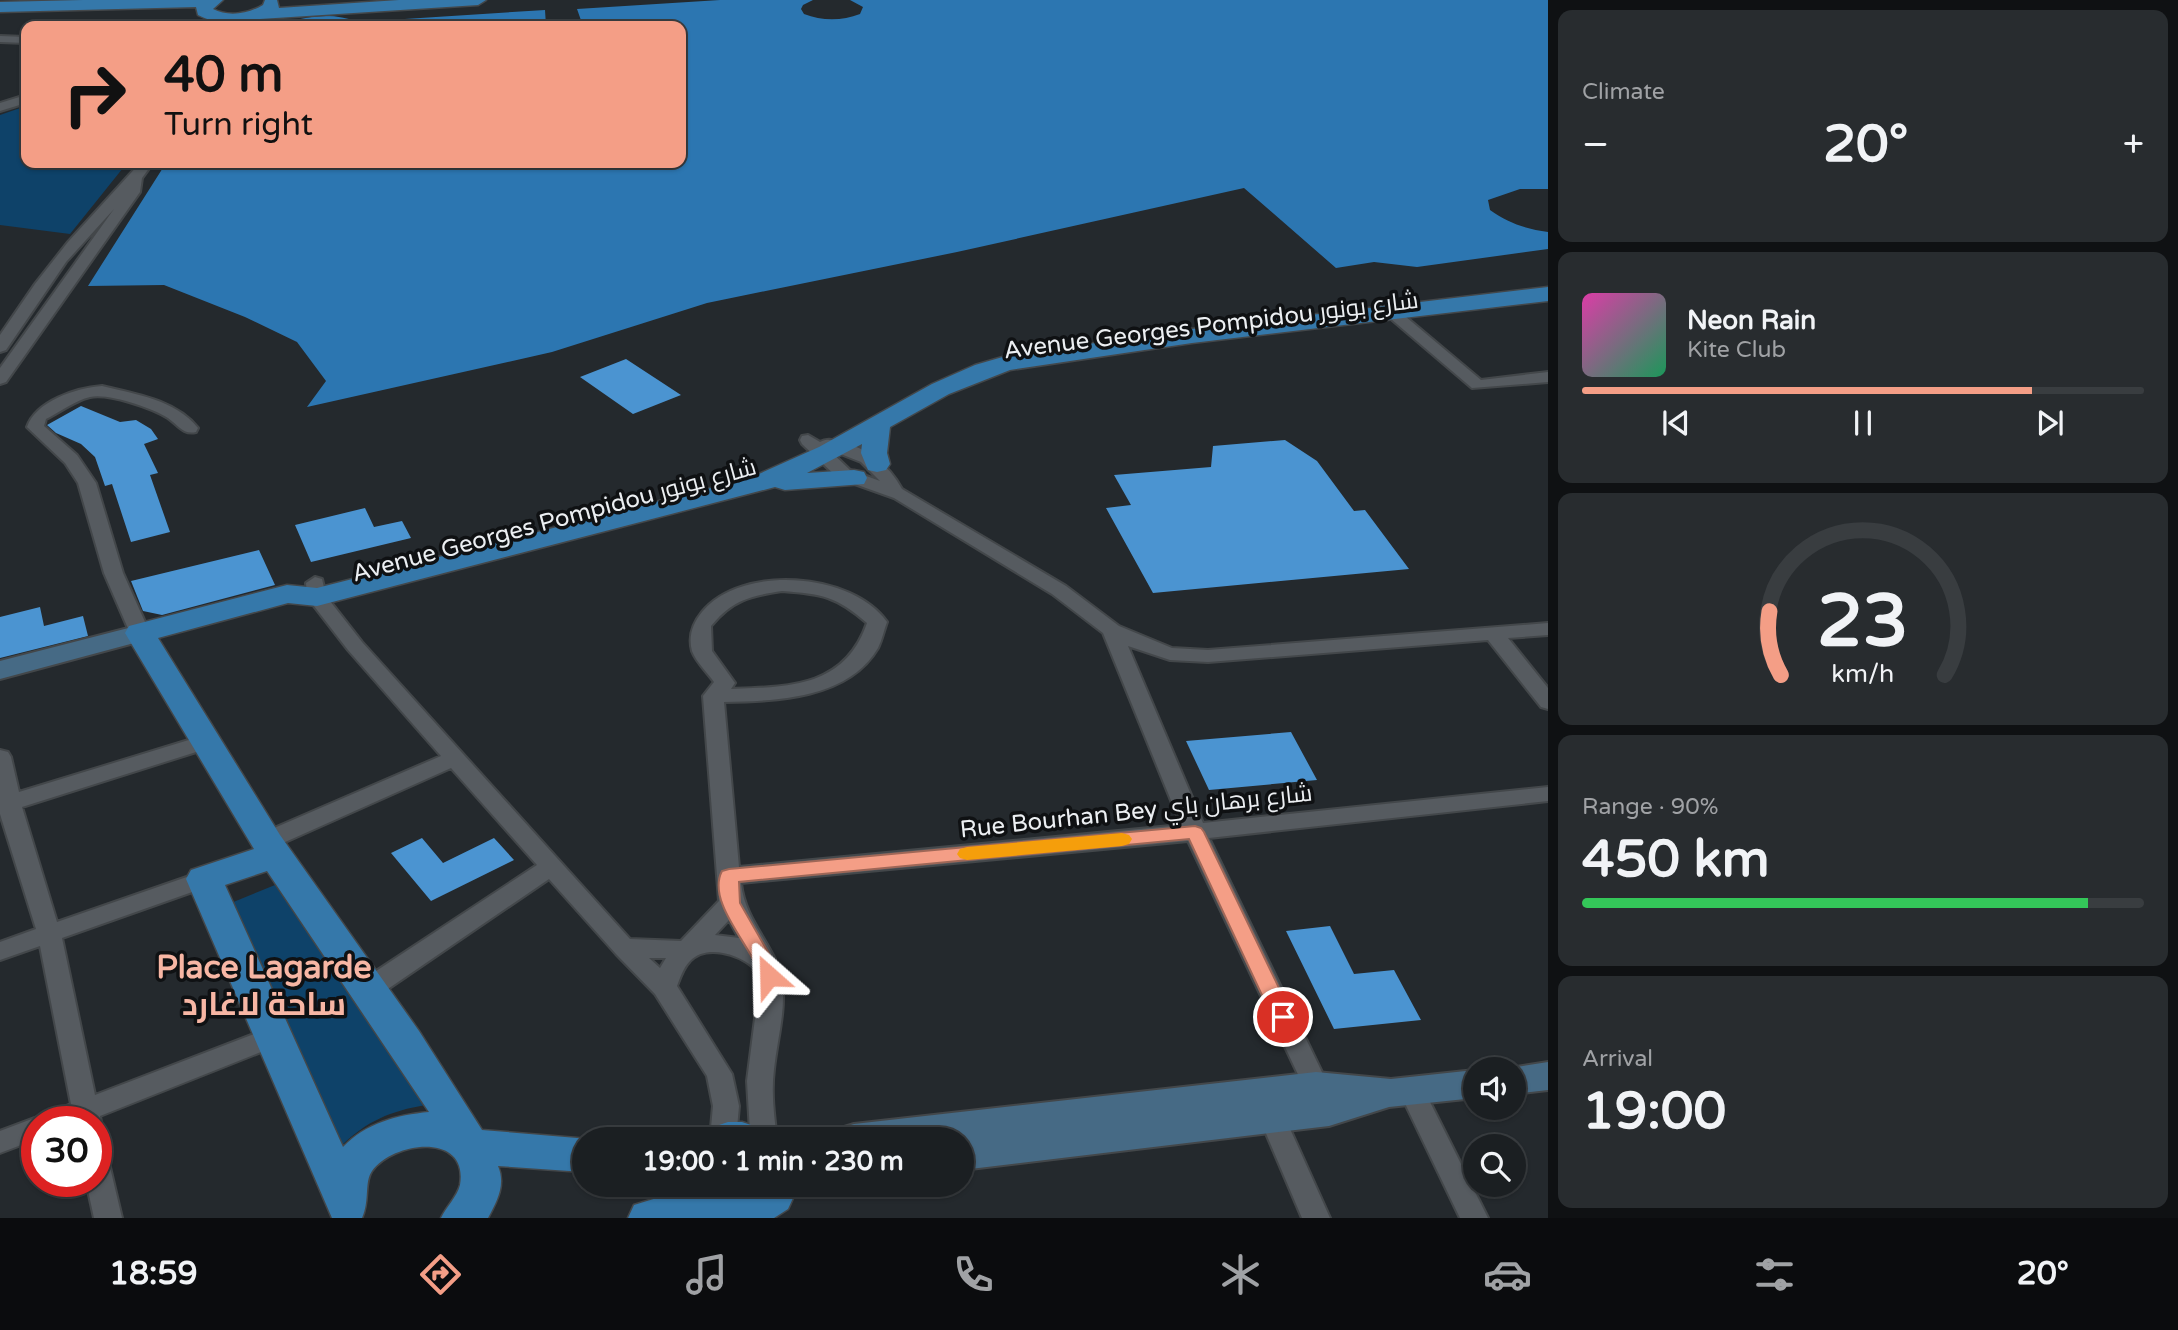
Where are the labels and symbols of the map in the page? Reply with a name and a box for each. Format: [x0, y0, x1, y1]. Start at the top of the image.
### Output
street label: Avenue Georges Pompidou شارع بونور [1002, 286, 1420, 366]
street label: Avenue Georges Pompidou شارع بونور [349, 452, 760, 589]
street label: Rue Bourhan Bey شارع برهان باي [958, 779, 1314, 847]
position arrow [732, 939, 806, 1013]
district label: Place Lagarde ساحة لاغارد [156, 949, 372, 1024]
pin [1253, 987, 1313, 1047]
speed limit sign: 30 [21, 1106, 112, 1197]

